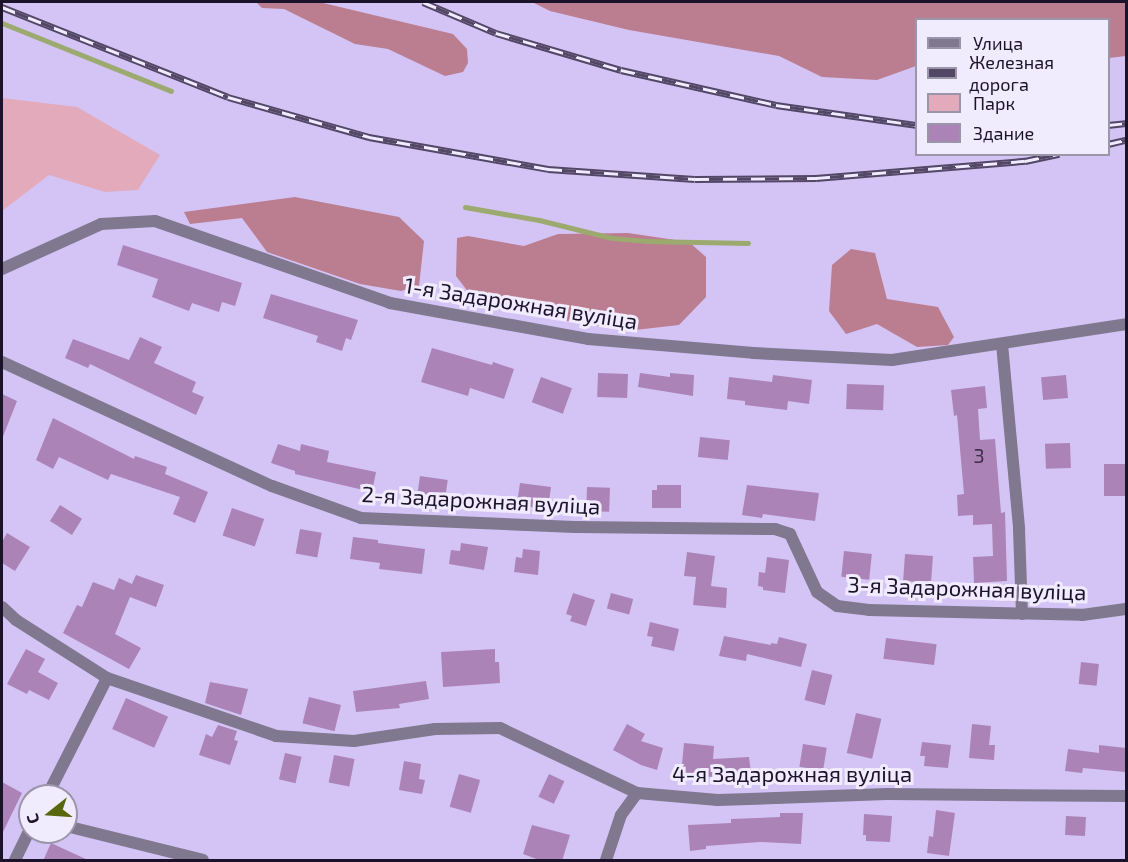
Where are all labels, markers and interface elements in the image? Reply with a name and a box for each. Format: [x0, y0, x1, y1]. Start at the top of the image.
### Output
legend [915, 18, 1110, 156]
text: Улица [973, 32, 1023, 54]
text: Железная дорога [969, 51, 1054, 95]
text: Парк [973, 92, 1015, 114]
text: Здание [973, 122, 1034, 144]
street label: 1-я Задарожная вуліца [403, 272, 639, 334]
house number: 3 [973, 443, 985, 467]
street label: 2-я Задарожная вуліца [361, 481, 601, 519]
street label: 3-я Задарожная вуліца [847, 571, 1087, 605]
street label: 4-я Задарожная вуліца [672, 761, 912, 787]
north arrow [18, 784, 78, 844]
text: С [22, 812, 43, 826]

